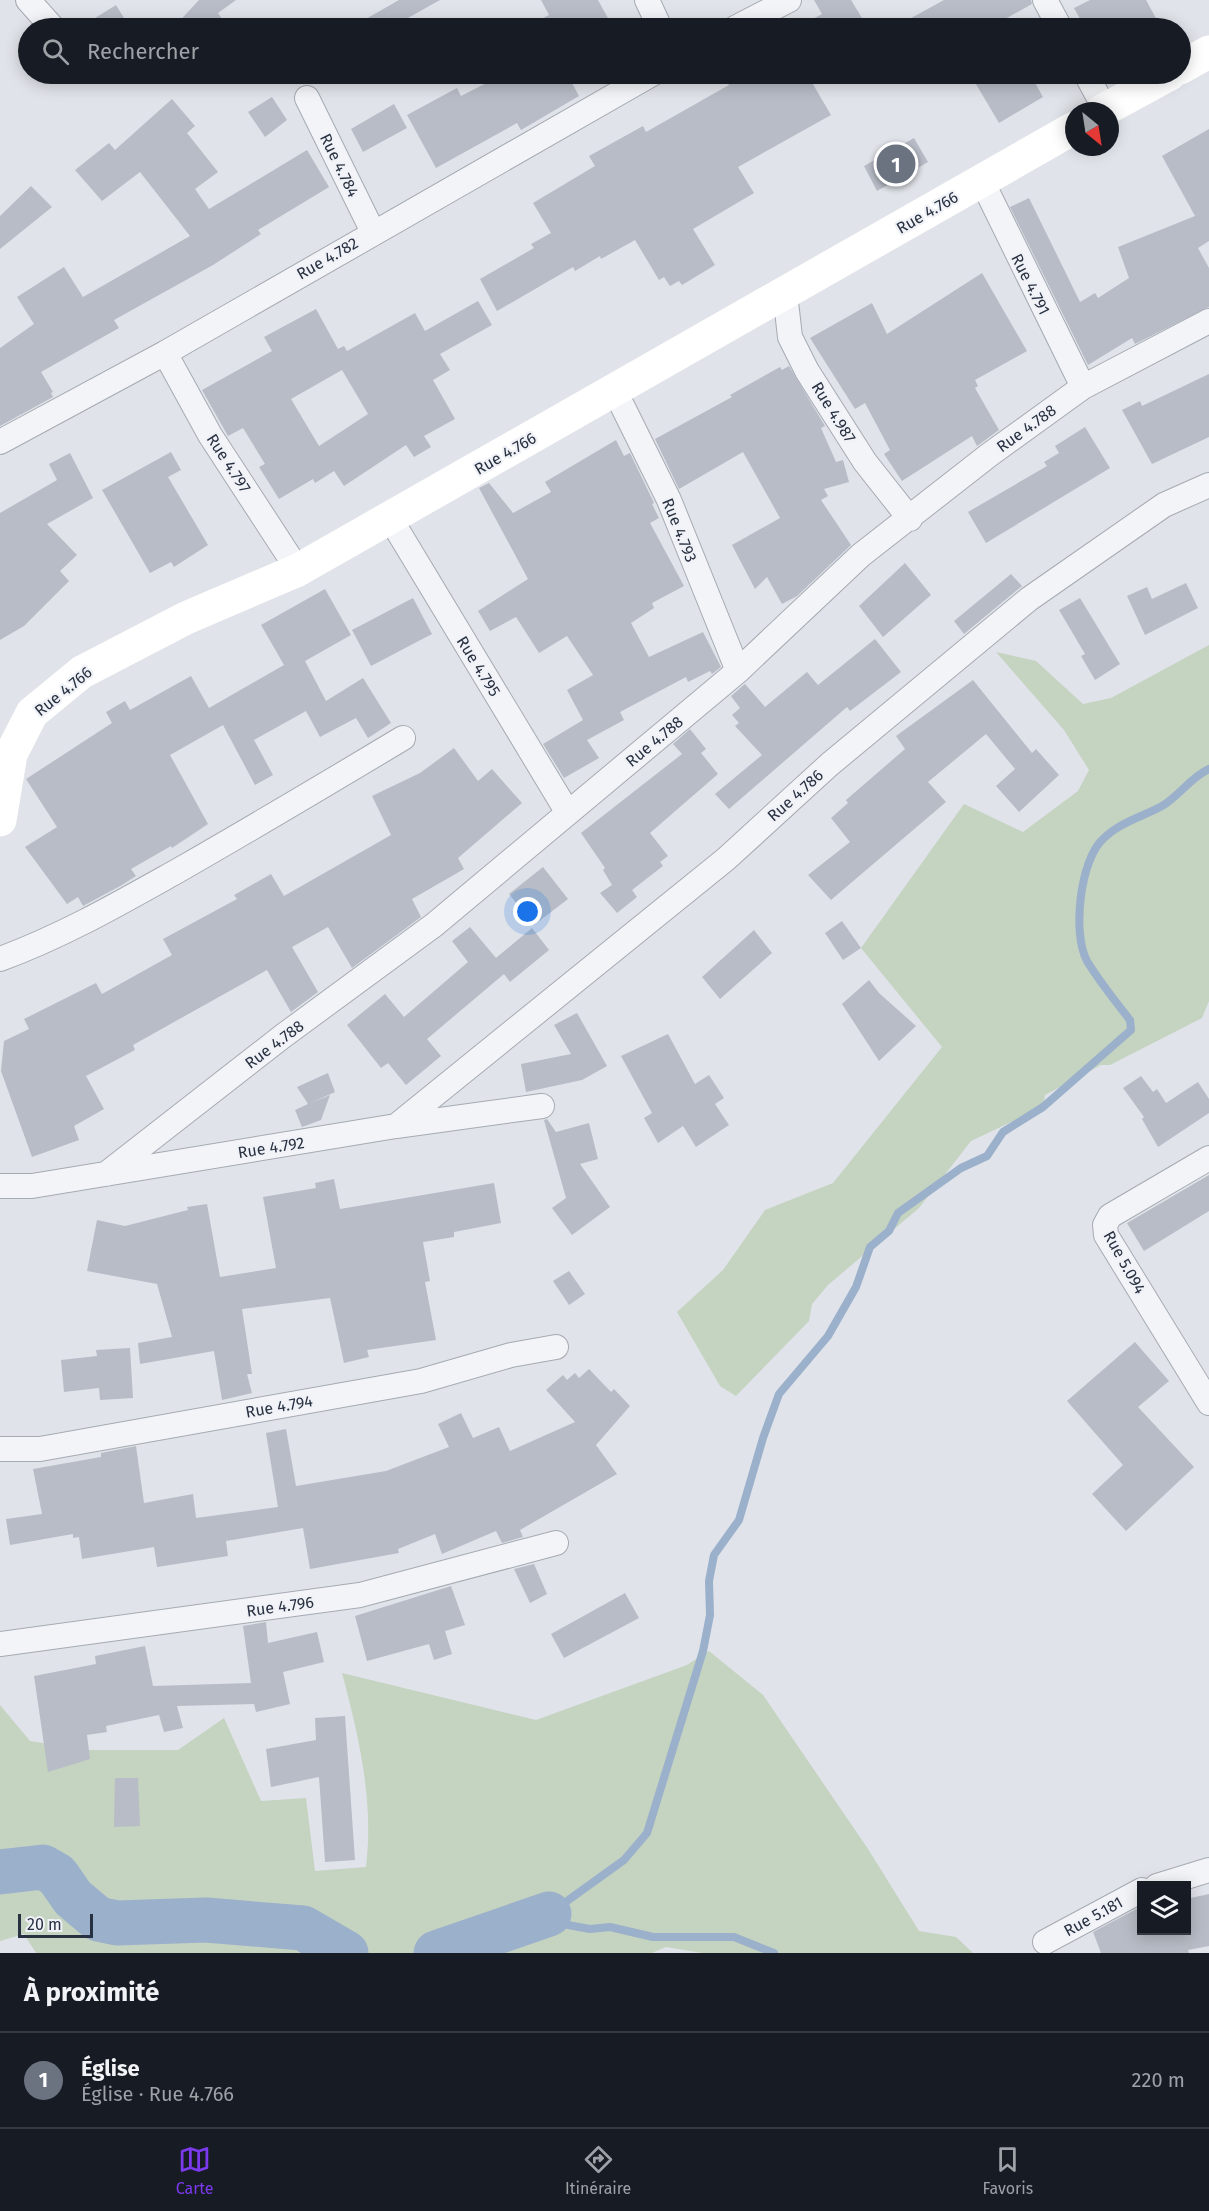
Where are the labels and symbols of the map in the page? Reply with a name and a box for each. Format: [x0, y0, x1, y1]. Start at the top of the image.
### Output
north arrow [1065, 102, 1119, 156]
street label: Rue 4.784 [316, 130, 363, 201]
pin: 1 [876, 142, 916, 186]
street label: Rue 4.766 [893, 187, 961, 238]
street label: Rue 4.782 [293, 233, 361, 284]
street label: Rue 4.791 [1007, 250, 1054, 318]
street label: Rue 4.987 [808, 378, 860, 446]
street label: Rue 4.788 [993, 400, 1060, 456]
street label: Rue 4.766 [471, 428, 539, 479]
street label: Rue 4.797 [203, 430, 255, 496]
street label: Rue 4.793 [658, 495, 701, 565]
street label: Rue 4.795 [453, 633, 505, 700]
street label: Rue 4.766 [31, 663, 96, 720]
street label: Rue 4.788 [622, 712, 687, 771]
street label: Rue 4.786 [764, 765, 827, 825]
your location [513, 897, 542, 926]
street label: Rue 4.788 [241, 1016, 308, 1073]
street label: Rue 4.792 [236, 1133, 306, 1162]
street label: Rue 5.094 [1099, 1227, 1150, 1298]
street label: Rue 4.794 [244, 1391, 315, 1422]
street label: Rue 4.796 [245, 1592, 315, 1621]
street label: Rue 5.181 [1060, 1893, 1126, 1940]
scale bar [18, 1911, 93, 1938]

